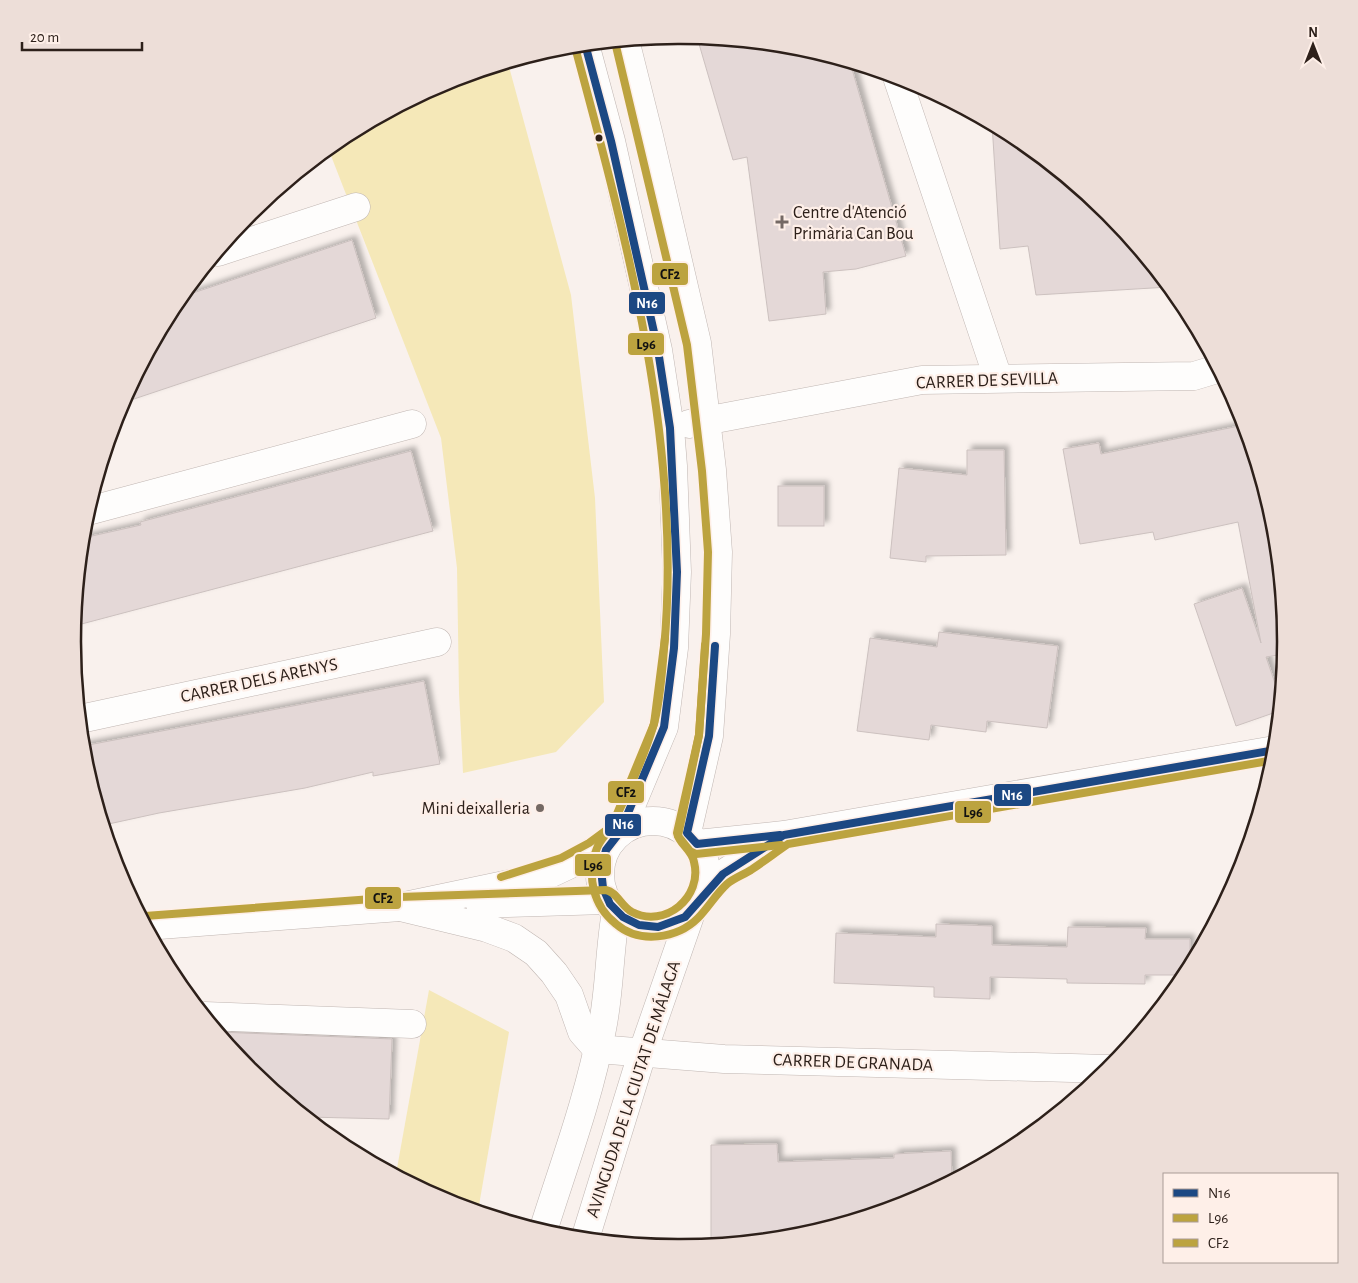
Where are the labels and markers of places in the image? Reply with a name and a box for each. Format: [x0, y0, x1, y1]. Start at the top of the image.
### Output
unlabelled marker [594, 133, 604, 143]
place label: Centre d'Atenció Primària Can Bou [793, 204, 914, 243]
marker: Centre d'Atenció Primària Can Bou [775, 215, 789, 229]
place label: Mini deixalleria [421, 800, 530, 818]
marker: Mini deixalleria [534, 802, 546, 814]

